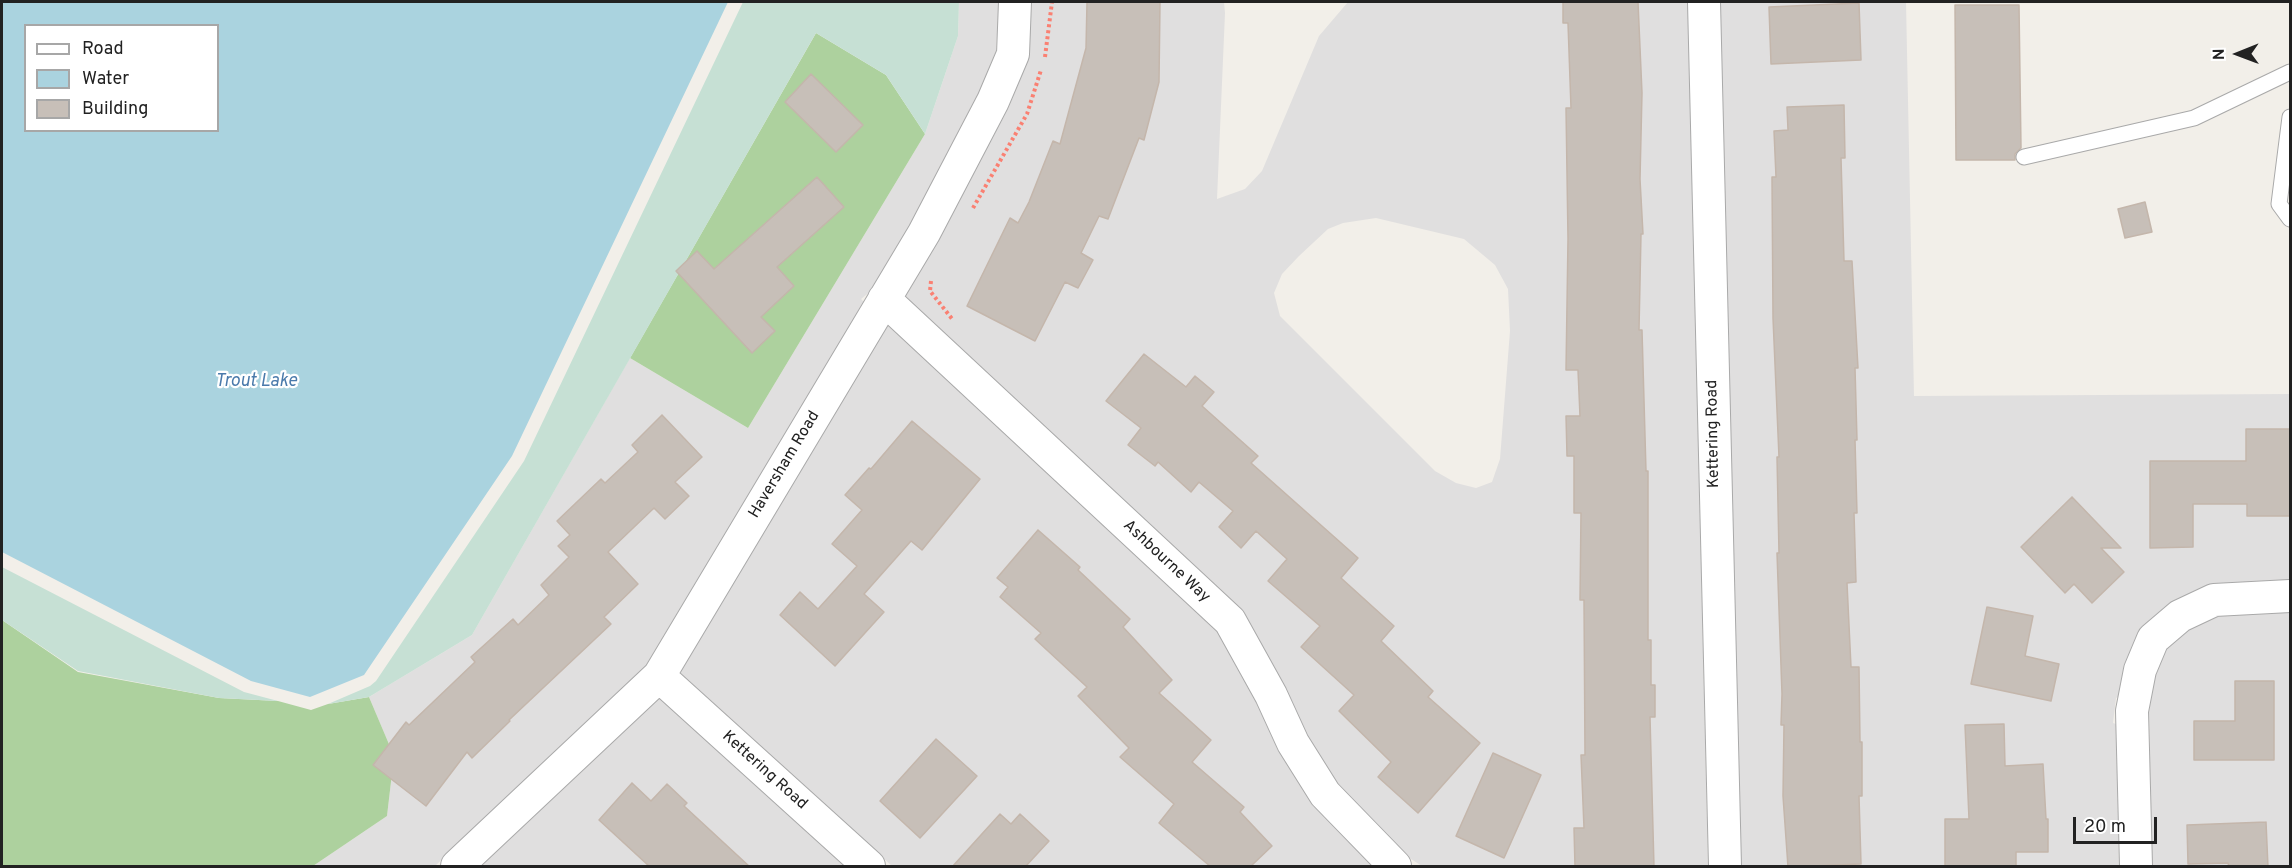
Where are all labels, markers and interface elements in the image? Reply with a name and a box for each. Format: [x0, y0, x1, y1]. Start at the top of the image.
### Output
legend [24, 24, 219, 132]
north arrow [2208, 24, 2268, 84]
text: Road [82, 38, 124, 61]
text: N [2210, 48, 2230, 60]
text: Water [82, 68, 129, 91]
text: Building [82, 98, 148, 121]
water label: Trout Lake [215, 371, 297, 393]
street label: Kettering Road [1703, 380, 1725, 488]
street label: Haversham Road [745, 408, 825, 522]
street label: Ashbourne Way [1118, 517, 1214, 607]
street label: Kettering Road [717, 728, 811, 814]
scale bar [2076, 805, 2160, 843]
text: 20 m [2084, 816, 2126, 839]

